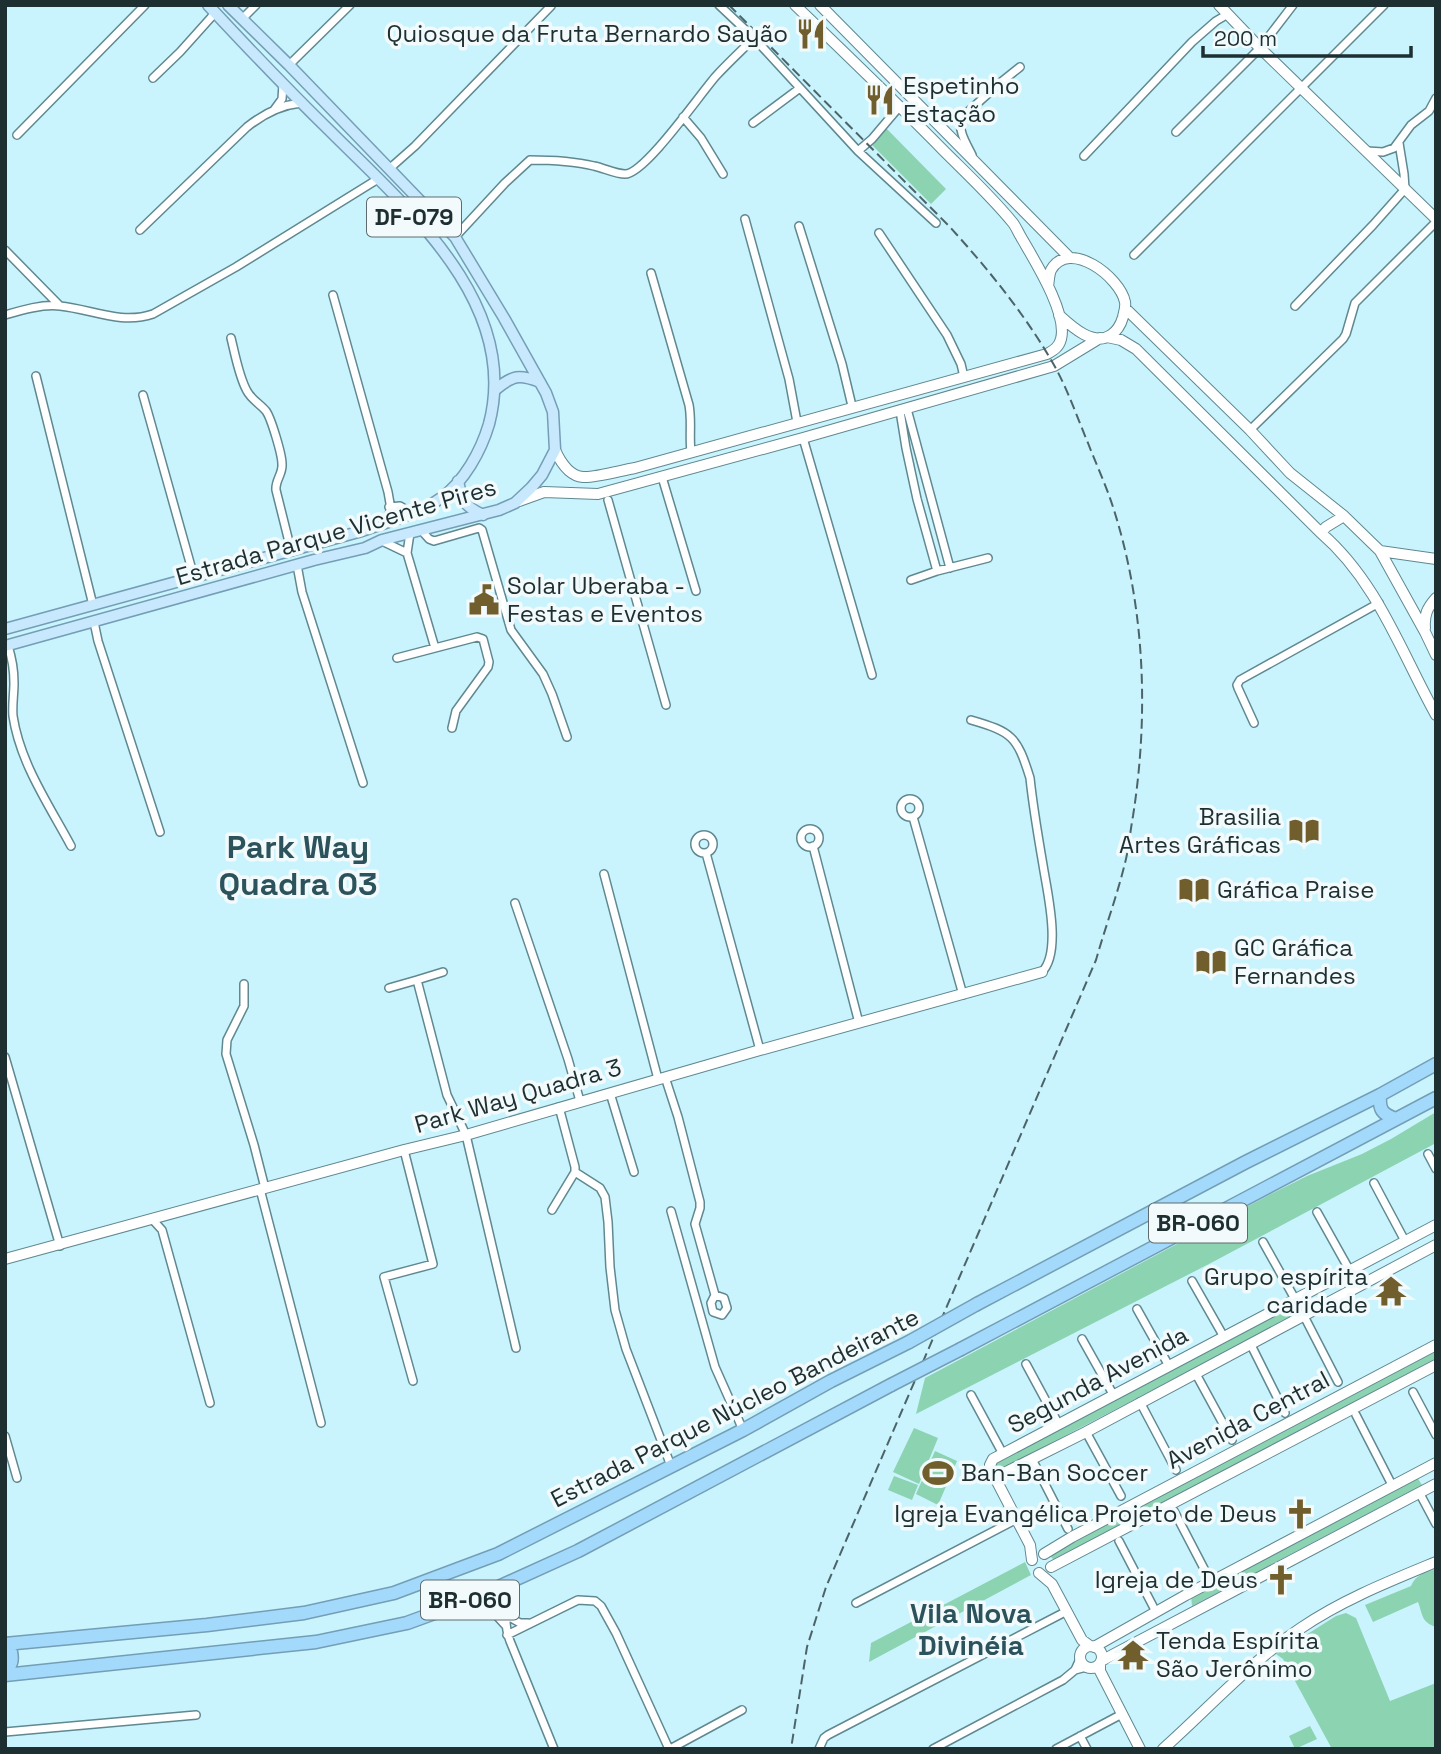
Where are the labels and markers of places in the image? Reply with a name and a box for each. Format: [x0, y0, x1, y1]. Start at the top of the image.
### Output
restaurant icon: Quiosque da Fruta Bernardo Sayão [794, 17, 828, 51]
place label: Quiosque da Fruta Bernardo Sayão [386, 18, 788, 49]
place label: Espetinho Estação [903, 70, 1020, 129]
restaurant icon: Espetinho Estação [863, 83, 897, 117]
place label: Solar Uberaba - Festas e Eventos [507, 570, 703, 629]
public building icon: Solar Uberaba - Festas e Eventos [467, 583, 501, 617]
place label: Brasilia Artes Gráficas [1119, 801, 1281, 860]
library icon: Brasilia Artes Gráficas [1287, 814, 1321, 848]
library icon: Gráfica Praise [1177, 873, 1211, 907]
place label: Gráfica Praise [1217, 874, 1374, 905]
place label: GC Gráfica Fernandes [1234, 932, 1356, 991]
library icon: GC Gráfica Fernandes [1194, 945, 1228, 979]
place label: Grupo espírita caridade [1204, 1261, 1368, 1320]
temple icon: Grupo espírita caridade [1374, 1274, 1408, 1308]
sports icon: Ban-Ban Soccer [921, 1456, 955, 1490]
place label: Ban-Ban Soccer [961, 1457, 1148, 1488]
church icon: Igreja Evangélica Projeto de Deus [1283, 1497, 1317, 1531]
place label: Igreja Evangélica Projeto de Deus [894, 1498, 1277, 1529]
church icon: Igreja de Deus [1264, 1563, 1298, 1597]
place label: Igreja de Deus [1095, 1564, 1258, 1595]
place label: Tenda Espírita São Jerônimo [1156, 1625, 1319, 1684]
temple icon: Tenda Espírita São Jerônimo [1116, 1638, 1150, 1672]

